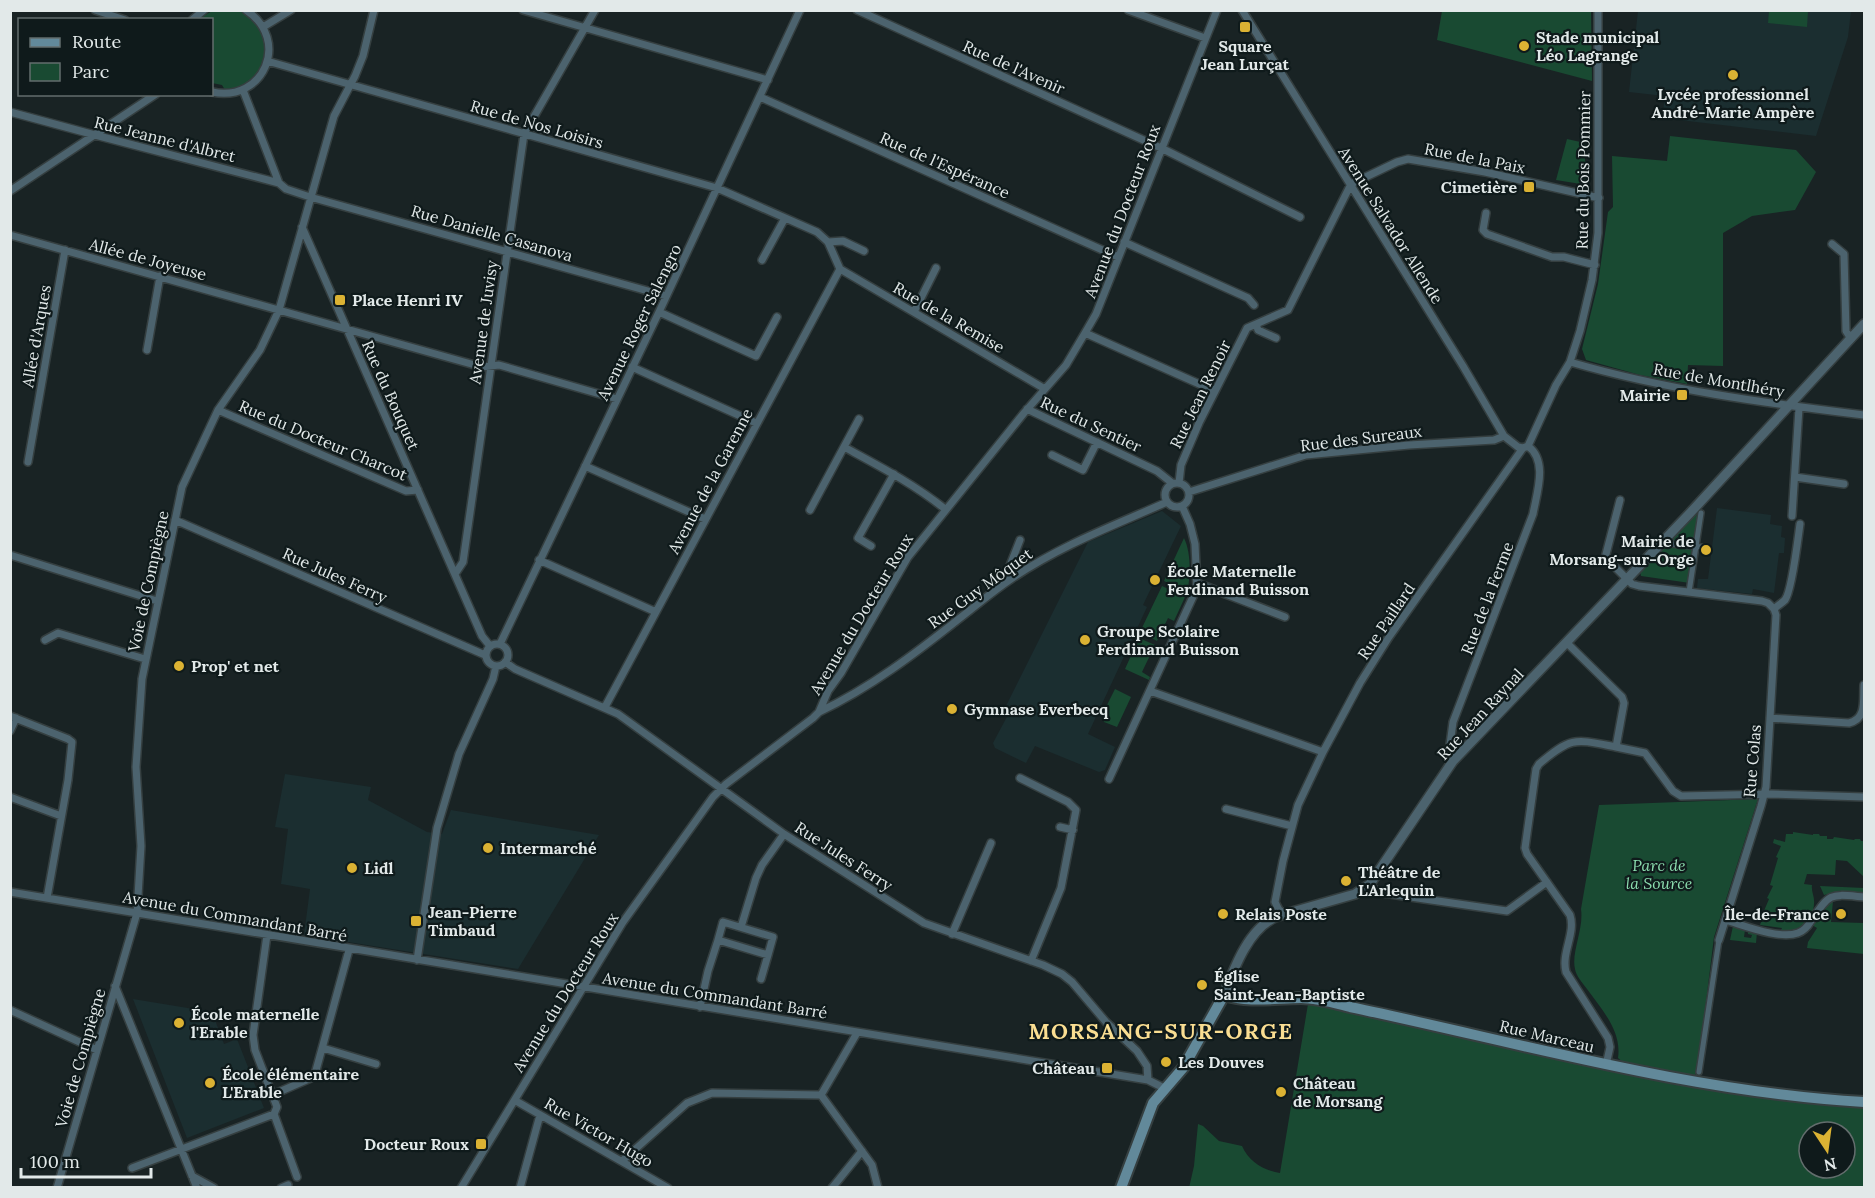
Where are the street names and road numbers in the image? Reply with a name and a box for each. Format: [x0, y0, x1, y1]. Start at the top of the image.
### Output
street label: Rue de l'Avenir [960, 36, 1068, 98]
street label: Rue du Bois Pommier [1572, 90, 1594, 250]
street label: Rue de Nos Loisirs [468, 95, 606, 153]
street label: Rue Jeanne d'Albret [92, 112, 238, 166]
street label: Avenue du Docteur Roux [1079, 121, 1165, 302]
street label: Rue de l'Espérance [877, 127, 1013, 203]
street label: Rue de la Paix [1423, 138, 1528, 178]
street label: Avenue Salvador Allende [1334, 142, 1448, 308]
street label: Rue Danielle Casanova [409, 200, 575, 266]
street label: Allée de Joyeuse [86, 234, 209, 284]
street label: Avenue Roger Salengro [592, 241, 686, 404]
street label: Avenue de Juvisy [464, 258, 502, 386]
street label: Rue de la Remise [890, 277, 1009, 357]
street label: Allée d'Arques [17, 283, 55, 390]
street label: Rue Jean Renoir [1165, 336, 1235, 451]
street label: Rue du Bouquet [358, 337, 424, 454]
street label: Rue de Montlhéry [1652, 359, 1787, 401]
street label: Rue du Sentier [1037, 392, 1145, 456]
street label: Rue du Docteur Charcot [236, 395, 411, 485]
street label: Avenue de la Garenne [663, 405, 757, 558]
street label: Rue des Sureaux [1299, 421, 1424, 455]
street label: Voie de Compiègne [123, 508, 173, 654]
street label: Avenue du Docteur Roux [804, 529, 917, 699]
street label: Rue de la Ferme [1456, 539, 1518, 657]
street label: Rue Jules Ferry [280, 543, 391, 607]
street label: Rue Guy Môquet [924, 543, 1037, 633]
street label: Rue Paillard [1353, 579, 1419, 663]
street label: Rue Jean Raynal [1432, 664, 1528, 764]
street label: Rue Colas [1739, 724, 1765, 798]
street label: Rue Jules Ferry [791, 817, 897, 895]
street label: Avenue du Commandant Barré [120, 886, 349, 946]
street label: Avenue du Docteur Roux [507, 908, 623, 1076]
street label: Avenue du Commandant Barré [600, 967, 829, 1023]
street label: Voie de Compiègne [50, 986, 110, 1131]
street label: Rue Marceau [1497, 1015, 1597, 1057]
street label: Rue Victor Hugo [541, 1093, 657, 1171]

